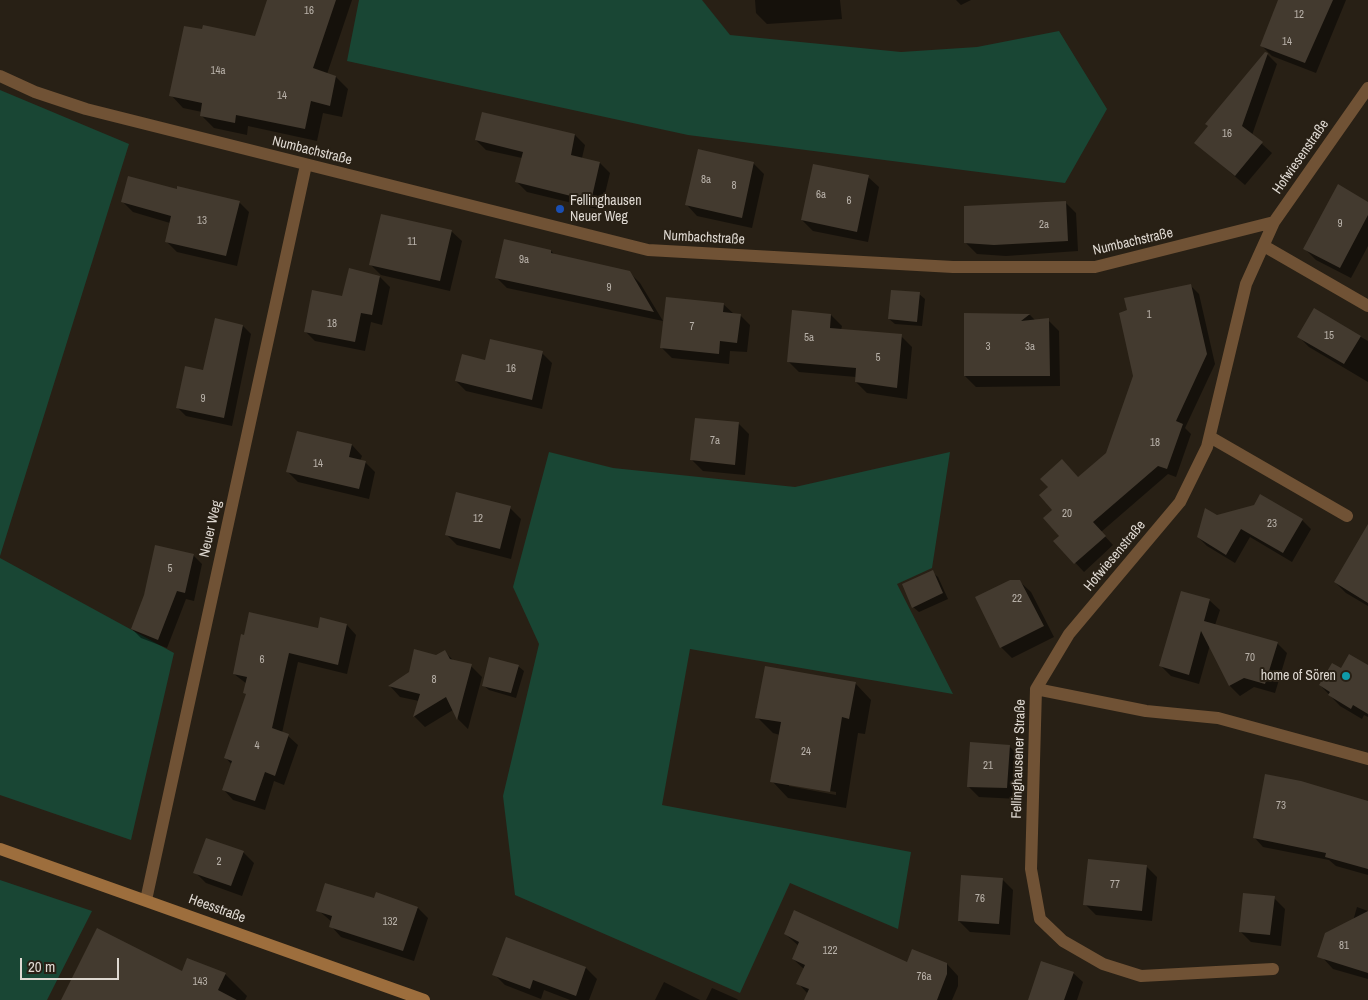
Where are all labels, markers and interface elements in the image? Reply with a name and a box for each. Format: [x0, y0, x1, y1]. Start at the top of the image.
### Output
house number: 16 [304, 4, 314, 18]
house number: 12 [1294, 8, 1304, 22]
house number: 14 [1282, 35, 1292, 49]
house number: 14a [210, 64, 226, 78]
house number: 14 [277, 89, 287, 103]
street label: Hofwiesenstraße [1269, 117, 1333, 197]
house number: 16 [1222, 127, 1232, 141]
street label: Numbachstraße [270, 133, 354, 169]
house number: 8a [701, 173, 711, 187]
house number: 8 [731, 179, 737, 193]
house number: 6a [816, 188, 826, 202]
place label: Fellinghausen Neuer Weg [570, 193, 642, 226]
house number: 6 [846, 194, 852, 208]
marker: Fellinghausen Neuer Weg [554, 203, 566, 215]
house number: 13 [197, 214, 207, 228]
house number: 9 [1337, 217, 1343, 231]
house number: 2a [1039, 218, 1049, 232]
street label: Numbachstraße [1091, 225, 1175, 259]
street label: Numbachstraße [663, 227, 745, 249]
house number: 11 [407, 235, 417, 249]
house number: 9a [519, 253, 529, 267]
house number: 9 [606, 281, 612, 295]
house number: 1 [1146, 308, 1152, 322]
house number: 18 [327, 317, 337, 331]
house number: 7 [689, 320, 695, 334]
house number: 15 [1324, 329, 1334, 343]
house number: 5a [804, 331, 814, 345]
house number: 3 [985, 340, 991, 354]
house number: 3a [1025, 340, 1035, 354]
house number: 5 [875, 351, 881, 365]
house number: 16 [506, 362, 516, 376]
house number: 9 [200, 392, 206, 406]
house number: 7a [710, 434, 720, 448]
house number: 18 [1150, 436, 1160, 450]
house number: 14 [313, 457, 323, 471]
street label: Neuer Weg [196, 499, 226, 559]
house number: 20 [1062, 507, 1072, 521]
house number: 12 [473, 512, 483, 526]
street label: Hofwiesenstraße [1081, 517, 1149, 595]
house number: 23 [1267, 517, 1277, 531]
house number: 5 [167, 562, 173, 576]
house number: 22 [1012, 592, 1022, 606]
house number: 70 [1245, 651, 1255, 665]
house number: 6 [259, 653, 265, 667]
place label: home of Sören [1261, 668, 1336, 684]
marker: home of Sören [1340, 670, 1352, 682]
house number: 8 [431, 673, 437, 687]
street label: Fellinghausener Straße [1009, 699, 1029, 819]
house number: 4 [254, 739, 260, 753]
house number: 24 [801, 745, 811, 759]
house number: 21 [983, 759, 993, 773]
house number: 73 [1276, 799, 1286, 813]
house number: 2 [216, 855, 222, 869]
house number: 77 [1110, 878, 1120, 892]
street label: Heesstraße [186, 891, 248, 927]
house number: 76 [975, 892, 985, 906]
house number: 132 [382, 915, 398, 929]
house number: 81 [1339, 939, 1349, 953]
house number: 122 [822, 944, 838, 958]
scale bar [22, 948, 121, 980]
text: 20 m [28, 956, 55, 977]
house number: 76a [916, 970, 932, 984]
house number: 143 [192, 975, 208, 989]

